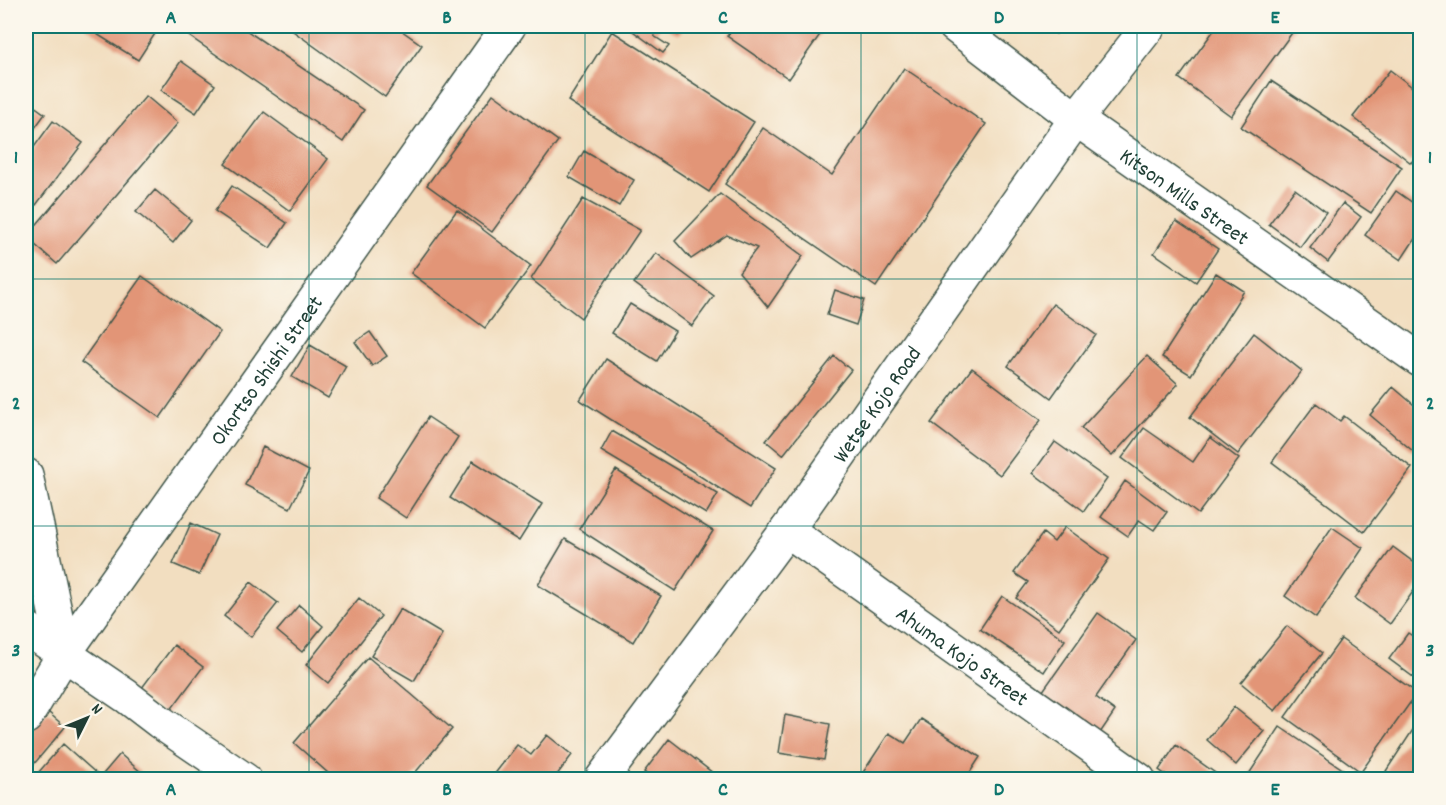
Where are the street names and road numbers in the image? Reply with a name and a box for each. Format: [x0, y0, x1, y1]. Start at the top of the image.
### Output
street label: Kitson Mills Street [1112, 142, 1254, 255]
street label: Okortso Shishi Street [204, 290, 332, 453]
street label: Wetse Kojo Road [827, 341, 931, 470]
street label: Ahuma Kojo Street [888, 600, 1034, 716]

